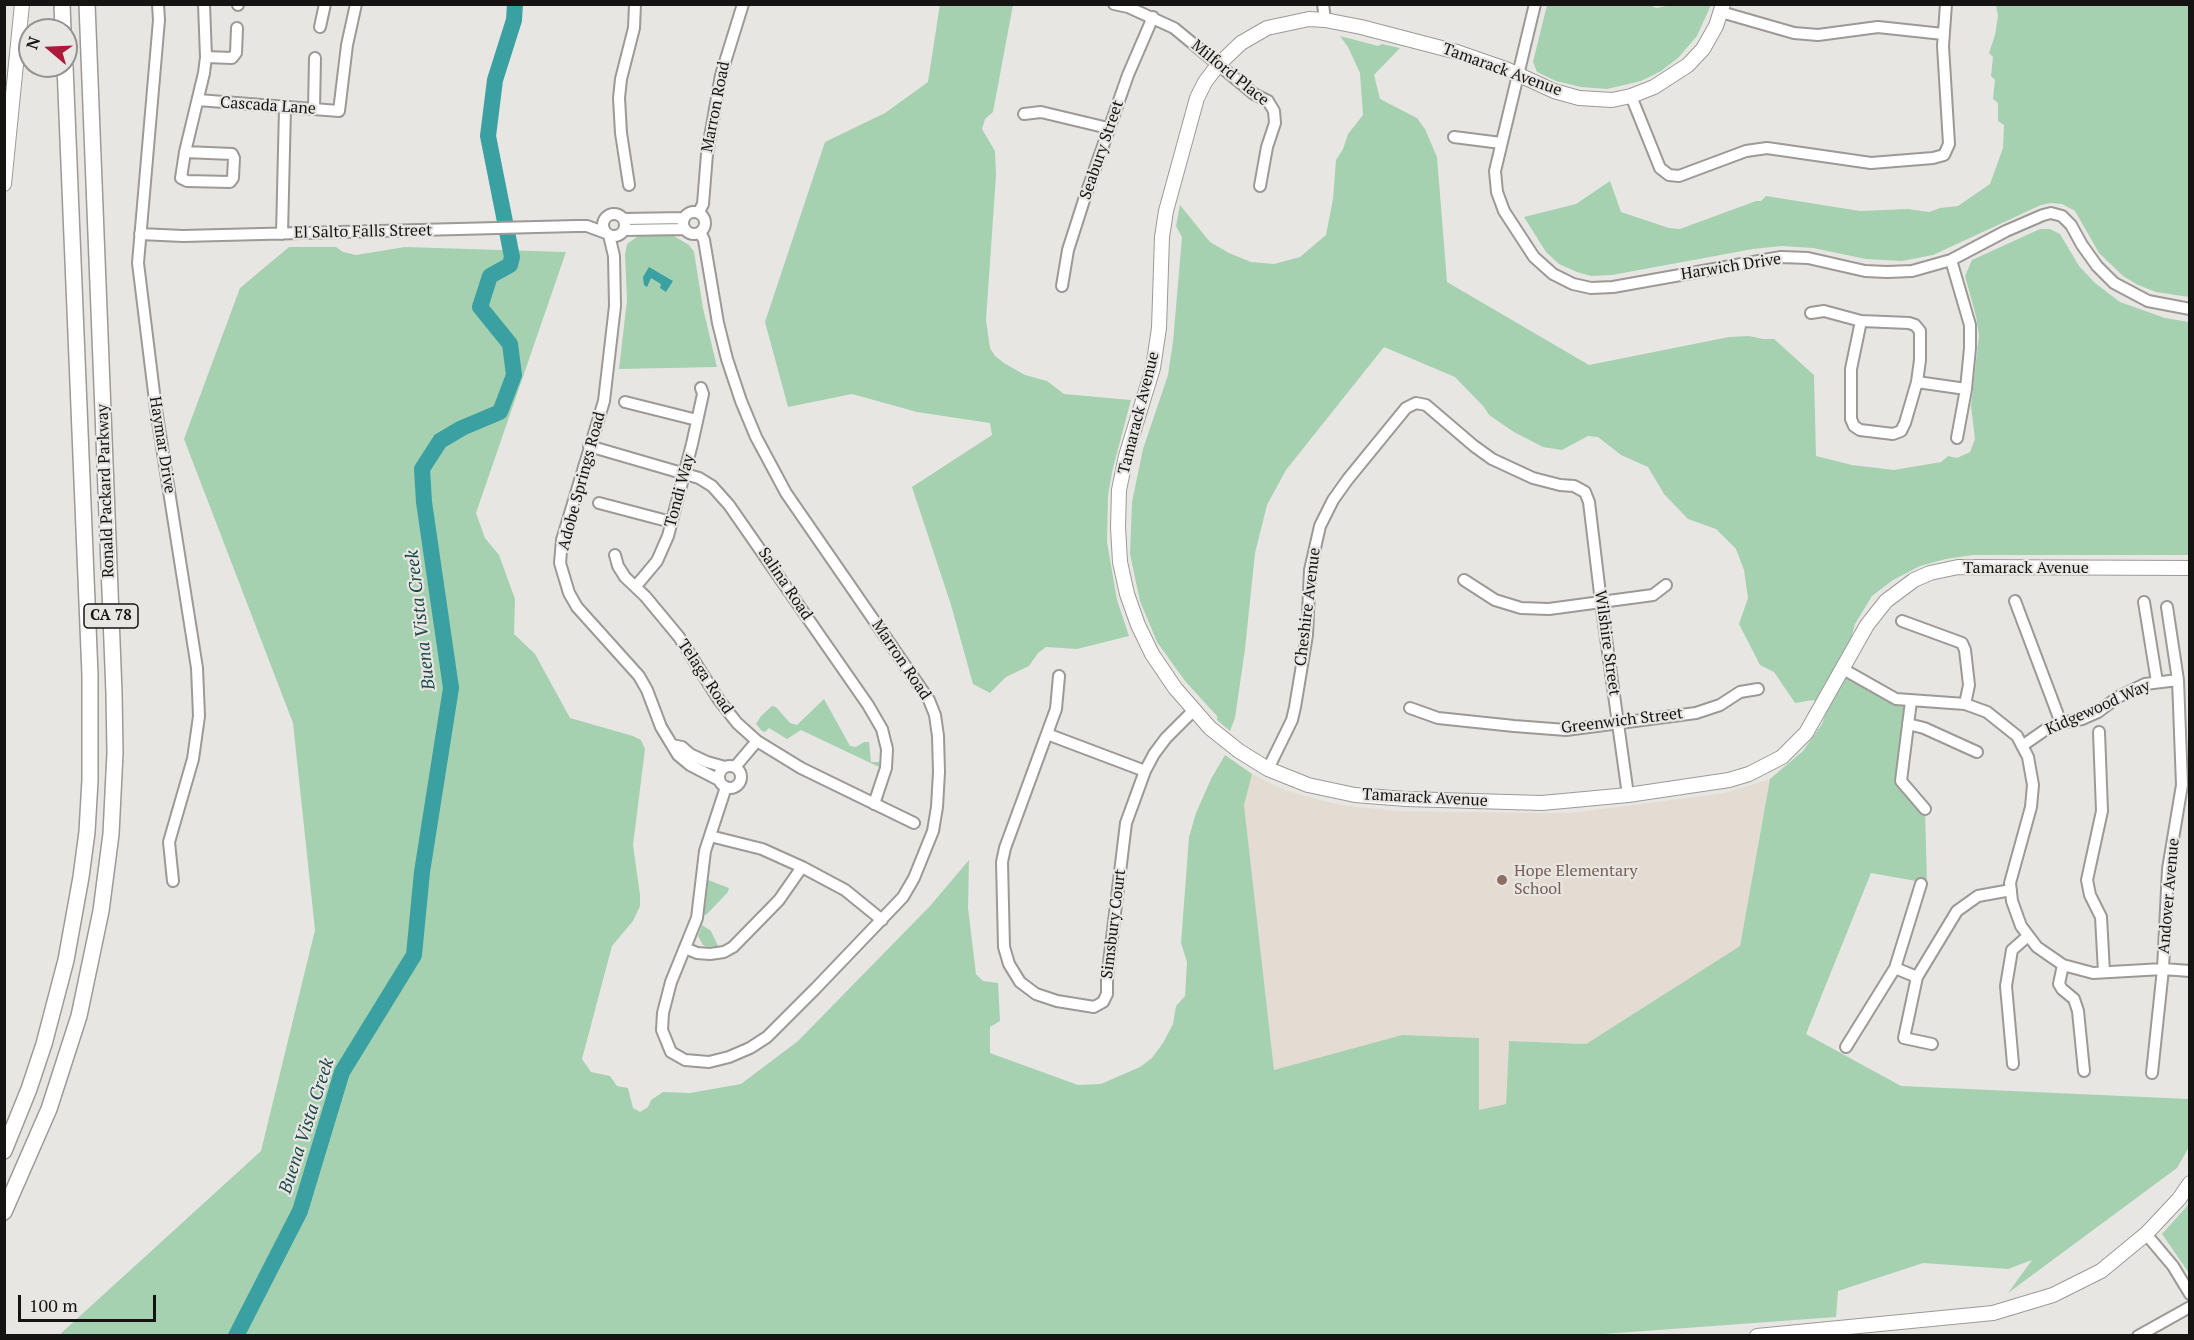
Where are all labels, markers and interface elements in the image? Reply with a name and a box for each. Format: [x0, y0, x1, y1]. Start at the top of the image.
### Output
north arrow [18, 18, 78, 78]
text: N [20, 33, 45, 52]
street label: Milford Place [1187, 36, 1273, 110]
street label: Tamarack Avenue [1440, 40, 1564, 100]
street label: Marron Road [698, 60, 734, 154]
street label: Cascada Lane [219, 93, 317, 119]
street label: Seabury Street [1076, 98, 1128, 202]
street label: El Salto Falls Street [294, 221, 432, 243]
street label: Harwich Drive [1679, 250, 1783, 284]
street label: Tamarack Avenue [1114, 350, 1164, 476]
street label: Haymar Drive [145, 395, 179, 495]
street label: Ronald Packard Parkway [93, 404, 119, 578]
street label: Adobe Springs Road [554, 410, 610, 552]
street label: Tondi Way [661, 452, 699, 530]
street label: Salina Road [754, 544, 816, 624]
street label: Cheshire Avenue [1291, 547, 1325, 667]
water label: Buena Vista Creek [402, 549, 440, 691]
street label: Tamarack Avenue [1963, 558, 2089, 578]
street label: Wilshire Street [1590, 589, 1624, 697]
road number: CA 78 [84, 604, 138, 628]
street label: Marron Road [867, 616, 935, 704]
street label: Telaga Road [673, 636, 737, 718]
street label: Kidgewood Way [2043, 676, 2153, 740]
street label: Greenwich Street [1560, 704, 1684, 738]
street label: Tamarack Avenue [1362, 785, 1488, 811]
street label: Andover Avenue [2154, 837, 2184, 955]
place label: Hope Elementary School [1514, 861, 1638, 899]
street label: Simsbury Court [1098, 868, 1130, 980]
marker: Hope Elementary School [1495, 873, 1509, 887]
water label: Buena Vista Creek [275, 1056, 339, 1196]
scale bar [21, 1283, 159, 1321]
text: 100 m [29, 1293, 78, 1317]

